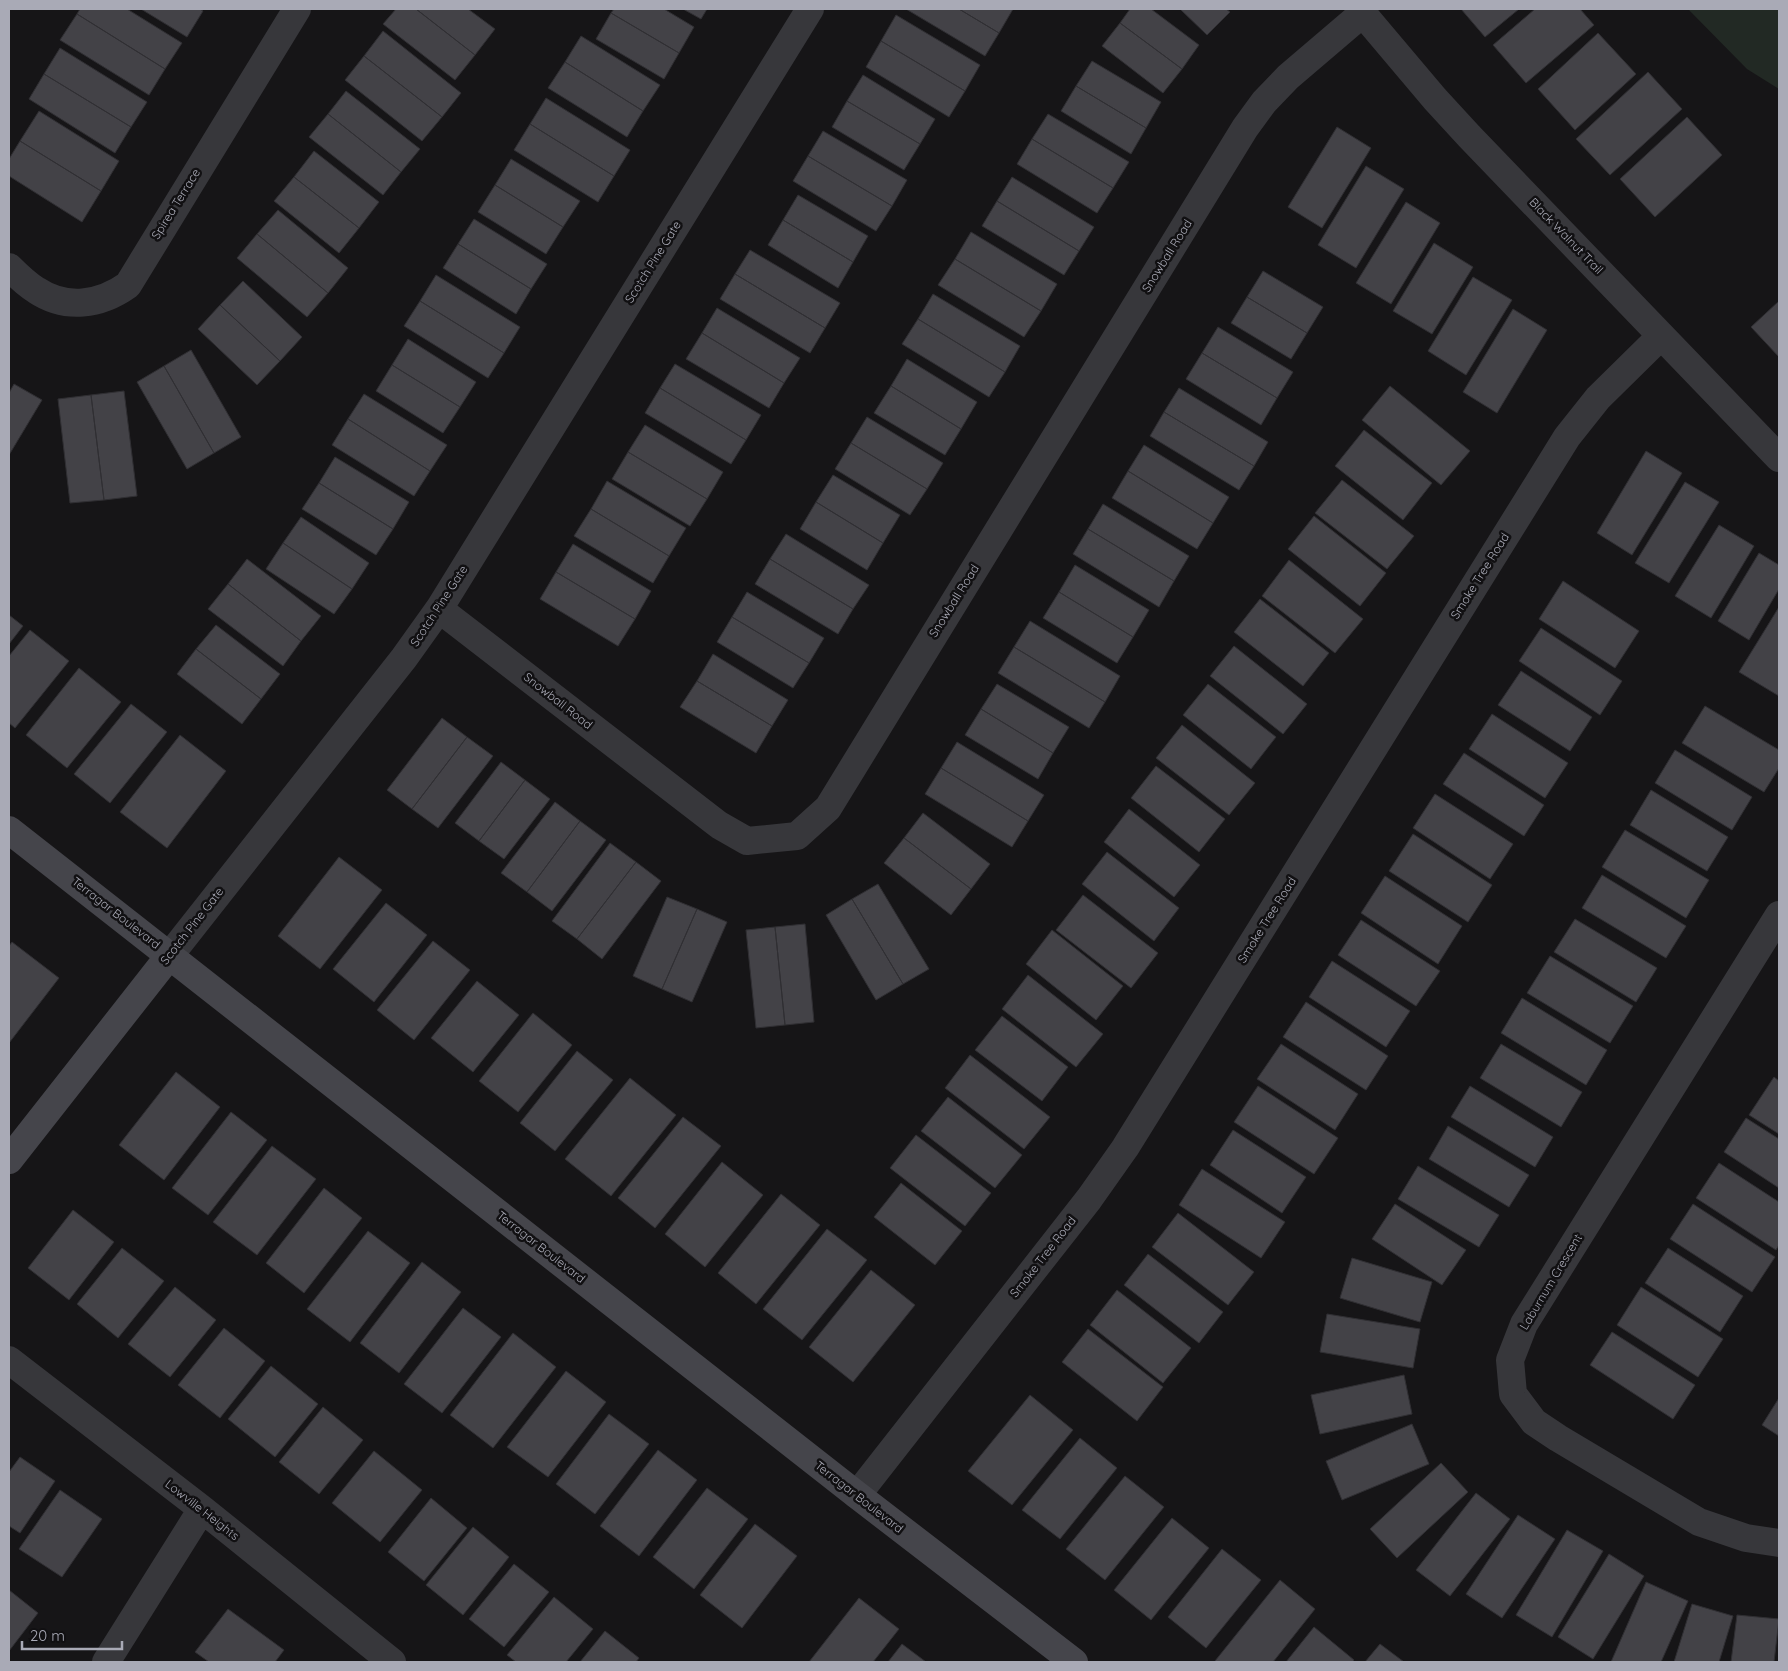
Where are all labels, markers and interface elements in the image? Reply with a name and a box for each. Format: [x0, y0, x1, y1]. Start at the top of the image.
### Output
street label: Spirea Terrace [148, 166, 203, 242]
street label: Black Walnut Trail [1526, 194, 1606, 277]
street label: Snowball Road [1138, 217, 1195, 295]
street label: Scotch Pine Gate [621, 218, 684, 305]
street label: Smoke Tree Road [1447, 530, 1512, 622]
street label: Scotch Pine Gate [407, 562, 471, 649]
street label: Snowball Road [925, 562, 982, 640]
street label: Snowball Road [521, 669, 596, 732]
street label: Terragar Boulevard [69, 873, 163, 952]
street label: Smoke Tree Road [1234, 874, 1299, 966]
street label: Scotch Pine Gate [157, 884, 227, 967]
street label: Terragar Boulevard [494, 1207, 588, 1286]
street label: Smoke Tree Road [1006, 1213, 1079, 1300]
street label: Laburnum Crescent [1516, 1231, 1585, 1332]
street label: Terragar Boulevard [812, 1457, 906, 1536]
street label: Lowville Heights [162, 1476, 243, 1543]
scale bar [22, 1618, 122, 1650]
text: 20 m [30, 1626, 65, 1645]

